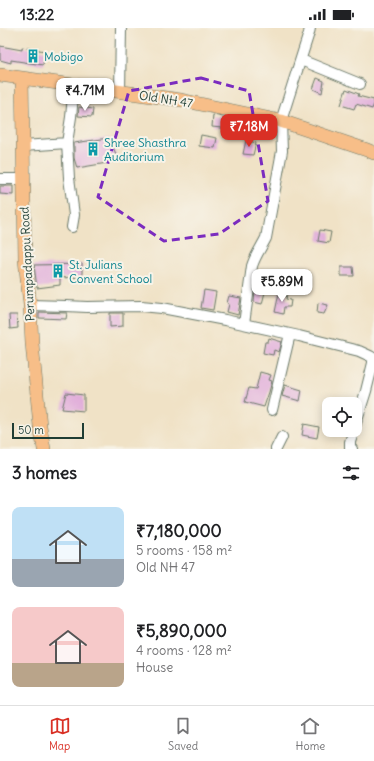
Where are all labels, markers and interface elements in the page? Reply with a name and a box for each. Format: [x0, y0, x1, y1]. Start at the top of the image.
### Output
text: 13:22 [20, 5, 54, 24]
building icon: Mobigo [25, 48, 41, 64]
place label: Mobigo [44, 49, 83, 64]
pin: ₹4.71M [52, 78, 118, 112]
text: ₹4.71M [65, 82, 105, 99]
street label: Old NH 47 [138, 87, 194, 111]
pin: ₹7.18M [216, 114, 282, 148]
text: ₹7.18M [229, 118, 269, 135]
place label: Shree Shasthra Auditorium [104, 135, 187, 164]
building icon: Shree Shasthra Auditorium [85, 141, 101, 157]
street label: Perumpadappu Road [17, 206, 37, 322]
place label: St. Julians Convent School [69, 257, 152, 286]
building icon: St. Julians Convent School [50, 263, 66, 279]
pin: ₹5.89M [249, 269, 315, 303]
text: ₹5.89M [260, 273, 304, 290]
map controls [322, 397, 362, 437]
button: locate [322, 397, 362, 437]
scale bar [12, 421, 84, 440]
text: 50 m [18, 423, 44, 437]
text: 3 homes [12, 462, 77, 484]
icon: filters [340, 462, 362, 484]
text: ₹7,180,000 [136, 520, 222, 542]
icon: home [44, 523, 92, 571]
text: 5 rooms · 158 m² [136, 542, 232, 559]
text: Old NH 47 [136, 559, 195, 576]
text: ₹5,890,000 [136, 620, 227, 642]
icon: home [44, 623, 92, 671]
text: 4 rooms · 128 m² [136, 642, 232, 659]
text: House [136, 659, 173, 676]
tab: Map [49, 715, 71, 753]
tab: Saved [168, 715, 198, 753]
tab: Home [296, 715, 325, 753]

